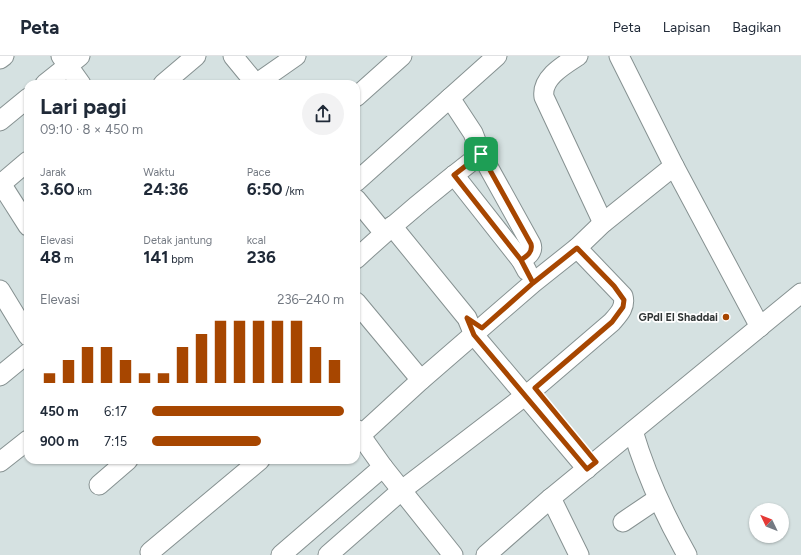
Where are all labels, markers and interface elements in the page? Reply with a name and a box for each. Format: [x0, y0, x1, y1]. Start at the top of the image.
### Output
text: Peta [20, 16, 59, 39]
text: Peta [613, 19, 641, 36]
text: Lapisan [663, 19, 710, 36]
text: Bagikan [732, 19, 781, 36]
text: Lari pagi [40, 93, 127, 120]
button: share [302, 93, 344, 135]
text: 09:10 · 8 × 450 m [40, 122, 143, 137]
pin [464, 137, 498, 171]
icon: arrive [470, 143, 492, 165]
text: Jarak [40, 166, 66, 179]
text: Waktu [143, 166, 175, 179]
text: Pace [247, 166, 270, 179]
text: 3.60 [40, 179, 75, 199]
text: 24:36 [143, 179, 188, 199]
text: 6:50 [247, 179, 283, 199]
text: km [75, 185, 92, 198]
text: /km [283, 185, 304, 198]
text: Elevasi [40, 234, 74, 247]
text: Detak jantung [143, 234, 212, 247]
text: kcal [247, 234, 266, 247]
text: 48 [40, 247, 61, 267]
text: 141 [143, 247, 168, 267]
text: 236 [247, 247, 276, 267]
text: m [61, 253, 73, 266]
text: bpm [168, 253, 193, 266]
text: Elevasi [40, 292, 80, 307]
text: 236–240 m [277, 292, 344, 307]
place label: GPdI El Shaddai [639, 311, 718, 324]
marker: GPdI El Shaddai [721, 312, 731, 322]
text: 450 m [40, 404, 79, 419]
text: 6:17 [104, 404, 127, 419]
text: 900 m [40, 434, 79, 449]
text: 7:15 [104, 434, 127, 449]
north arrow [749, 503, 789, 543]
map controls [749, 503, 789, 543]

